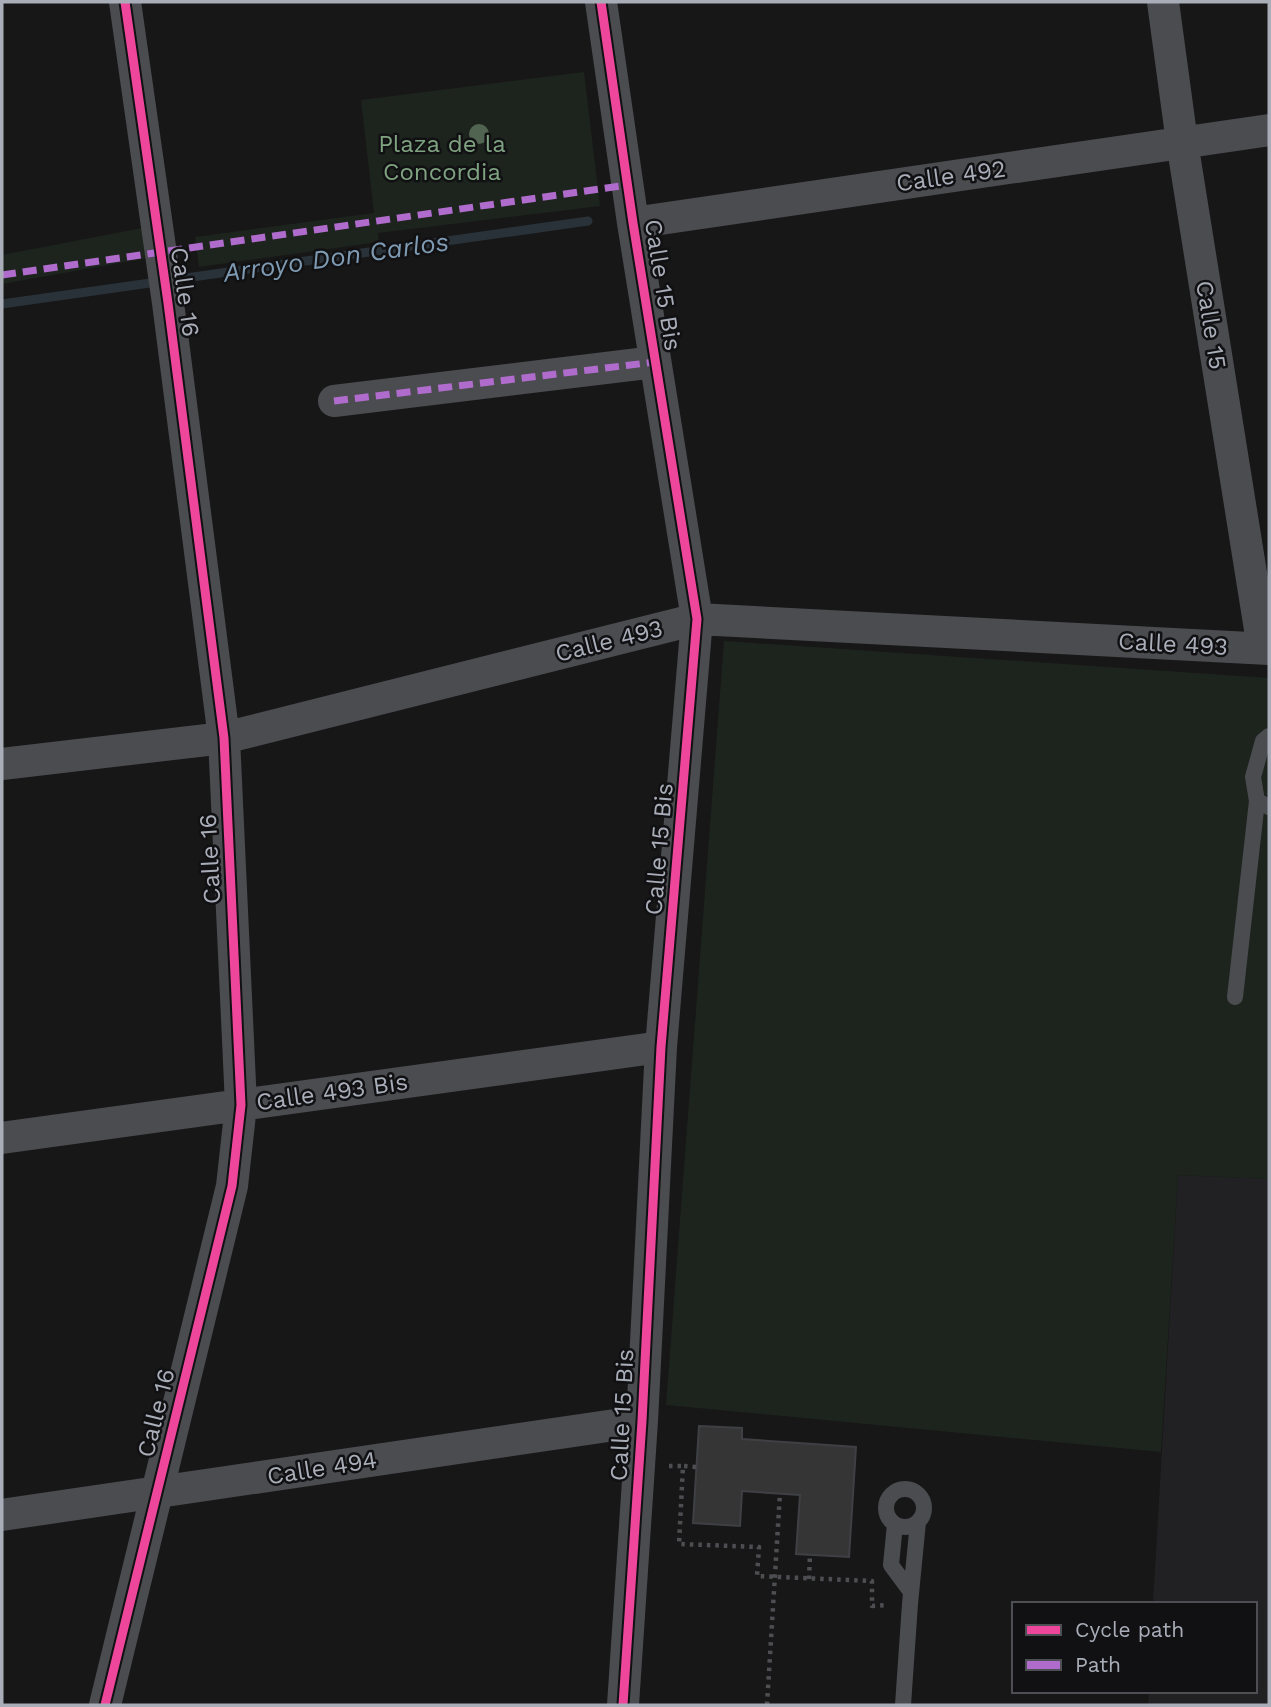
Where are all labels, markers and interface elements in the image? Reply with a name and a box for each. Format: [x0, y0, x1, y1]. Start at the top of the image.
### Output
park label: Plaza de la Concordia [378, 130, 506, 186]
street label: Calle 492 [894, 154, 1008, 198]
street label: Calle 15 Bis [639, 217, 687, 353]
water label: Arroyo Don Carlos [220, 226, 451, 288]
street label: Calle 16 [165, 245, 205, 339]
street label: Calle 15 [1190, 279, 1232, 371]
street label: Calle 493 [552, 614, 666, 668]
street label: Calle 493 [1117, 627, 1229, 661]
street label: Calle 15 Bis [639, 782, 679, 916]
street label: Calle 16 [194, 813, 226, 905]
street label: Calle 493 Bis [254, 1068, 410, 1116]
street label: Calle 15 Bis [605, 1348, 639, 1482]
street label: Calle 16 [131, 1366, 181, 1460]
street label: Calle 494 [265, 1445, 379, 1491]
legend [1012, 1602, 1257, 1693]
text: Cycle path [1075, 1617, 1184, 1642]
text: Path [1075, 1652, 1121, 1677]

